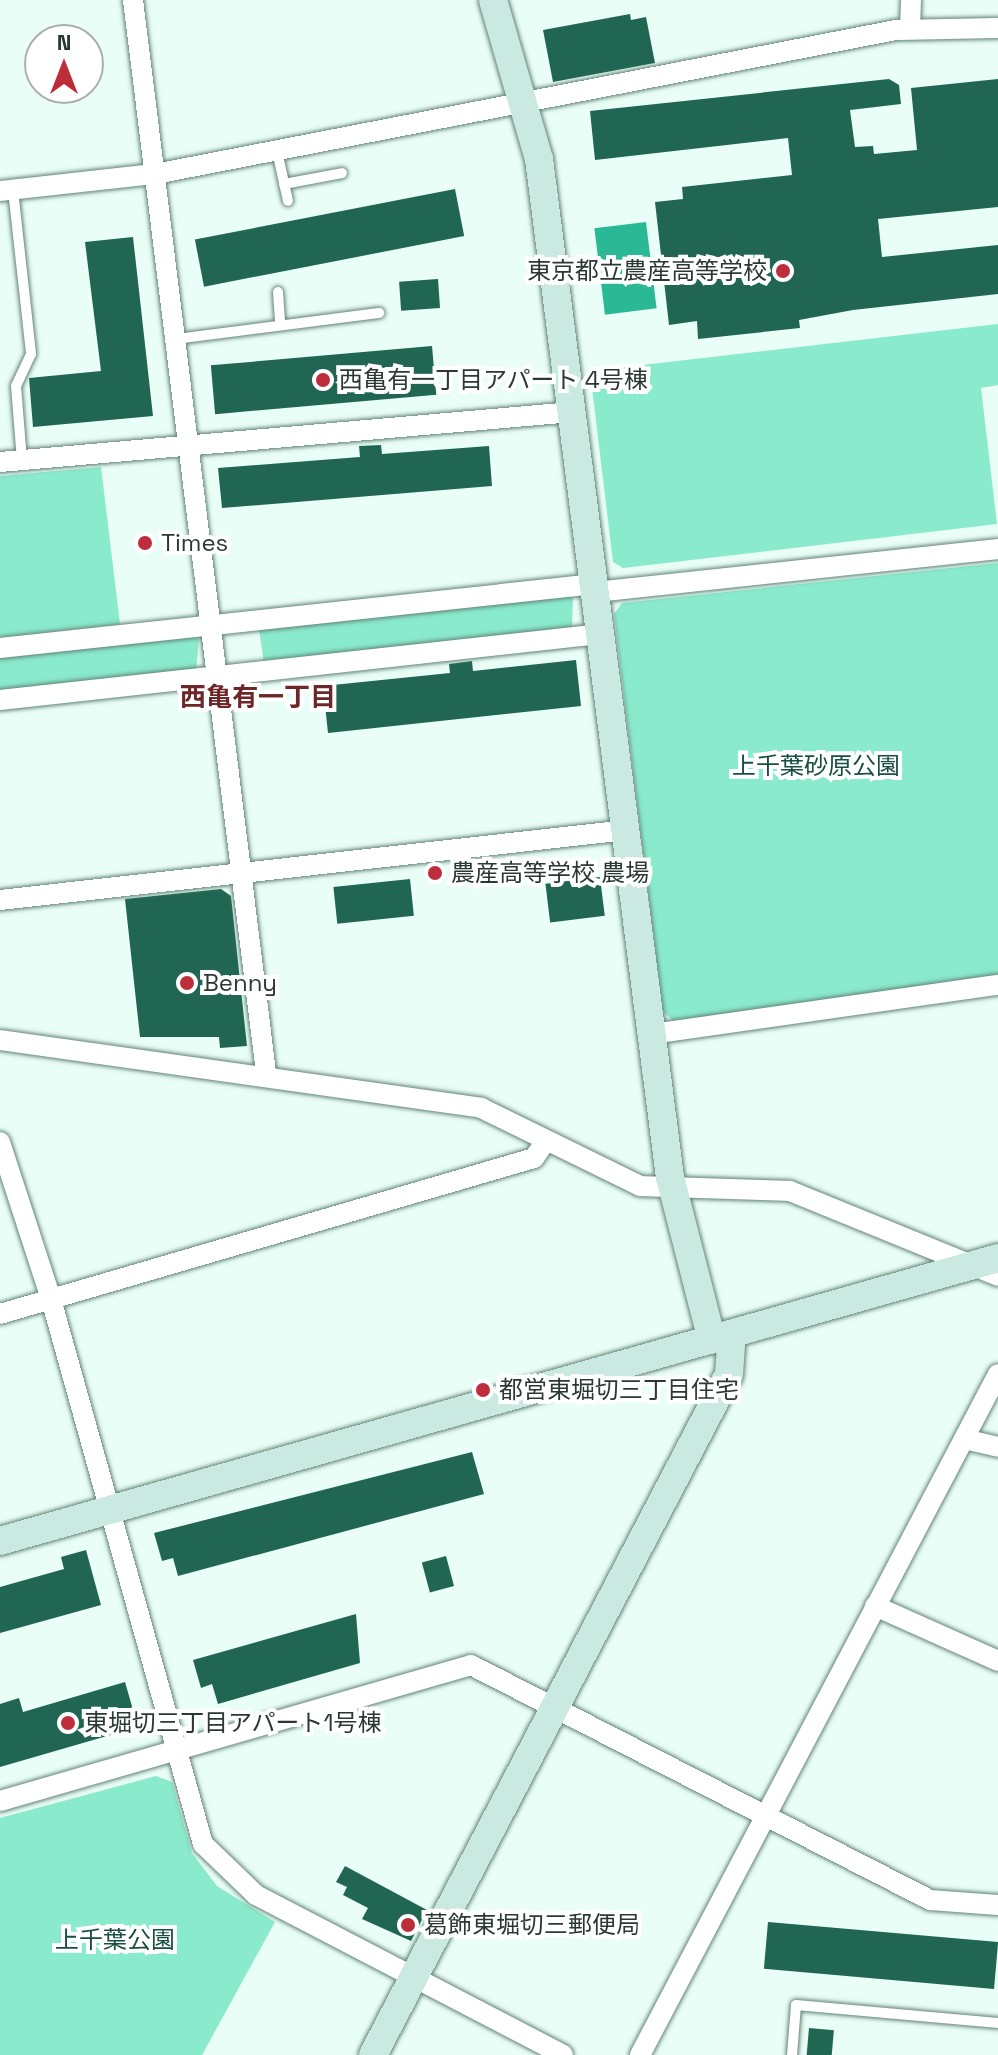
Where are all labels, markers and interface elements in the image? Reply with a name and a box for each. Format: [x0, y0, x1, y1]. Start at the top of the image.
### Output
north arrow [24, 24, 104, 104]
text: N [57, 28, 71, 56]
place label: 東京都立農産高等学校 [527, 257, 767, 285]
marker: 東京都立農産高等学校 [774, 262, 792, 280]
place label: 西亀有一丁目アパート 4号棟 [339, 366, 648, 394]
marker: 西亀有一丁目アパート 4号棟 [314, 371, 332, 389]
place label: Times [161, 529, 228, 557]
marker: Times [136, 534, 154, 552]
district label: 西亀有一丁目 [180, 682, 336, 714]
park label: 上千葉砂原公園 [732, 752, 900, 780]
place label: 農産高等学校 農場 [451, 859, 649, 887]
marker: 農産高等学校 農場 [426, 864, 444, 882]
place label: Benny [203, 969, 277, 997]
marker: Benny [178, 974, 196, 992]
place label: 都営東堀切三丁目住宅 [499, 1376, 739, 1404]
marker: 都営東堀切三丁目住宅 [474, 1381, 492, 1399]
place label: 東堀切三丁目アパート1号棟 [84, 1709, 382, 1737]
marker: 東堀切三丁目アパート1号棟 [59, 1714, 77, 1732]
place label: 葛飾東堀切三郵便局 [424, 1911, 640, 1939]
marker: 葛飾東堀切三郵便局 [399, 1916, 417, 1934]
park label: 上千葉公園 [55, 1926, 175, 1954]

